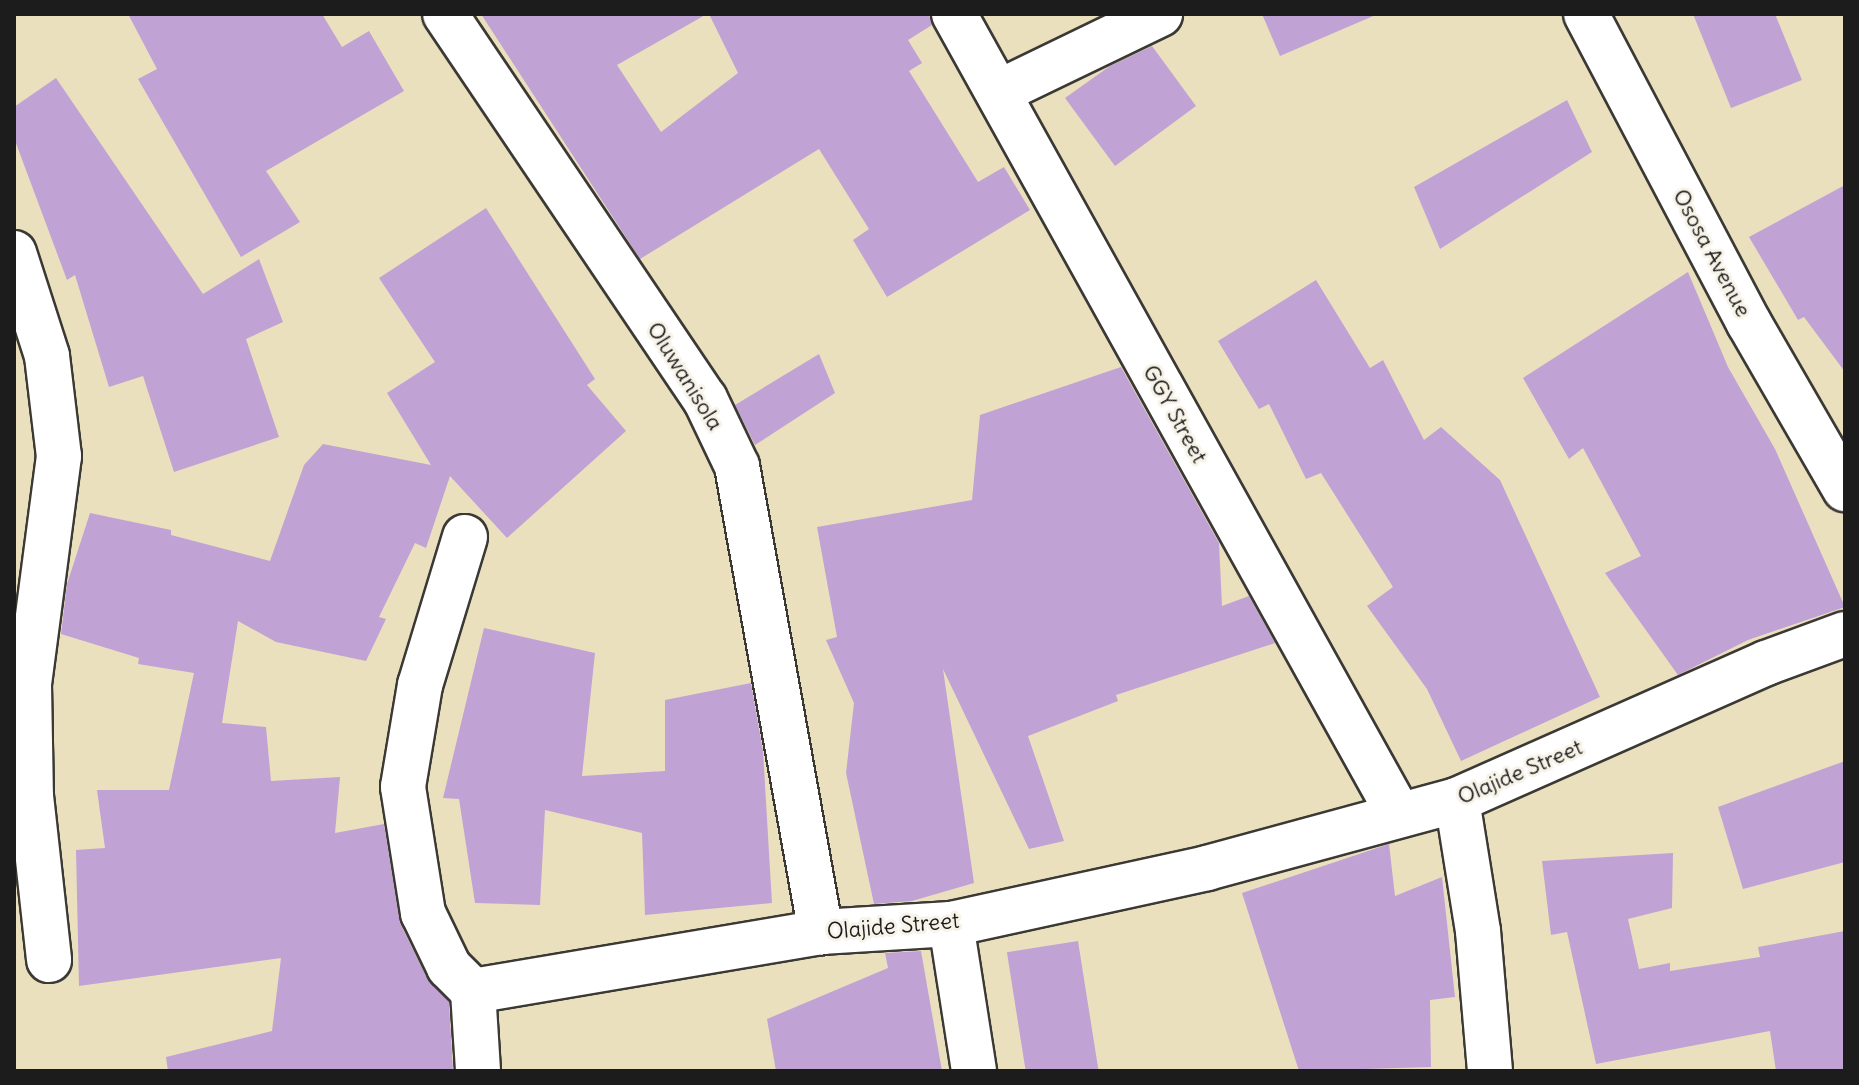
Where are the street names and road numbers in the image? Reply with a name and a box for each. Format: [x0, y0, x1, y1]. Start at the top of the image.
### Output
street label: Ososa Avenue [1667, 185, 1757, 321]
street label: Oluwanisola [641, 317, 729, 435]
street label: GGY Street [1137, 360, 1213, 468]
street label: Olajide Street [1454, 734, 1586, 810]
street label: Olajide Street [826, 907, 960, 945]

